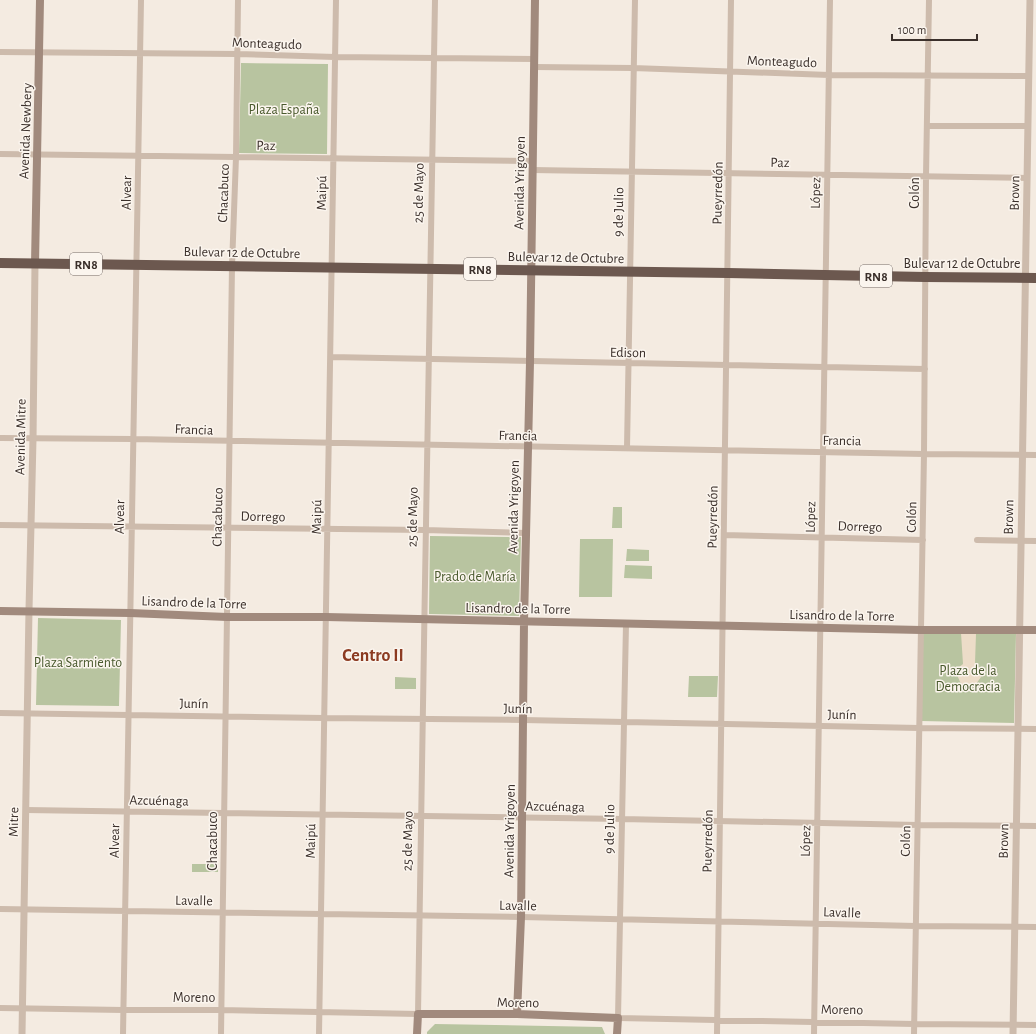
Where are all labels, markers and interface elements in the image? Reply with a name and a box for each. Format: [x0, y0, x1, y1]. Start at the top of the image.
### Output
scale bar [892, 16, 977, 42]
text: 100 m [898, 24, 926, 36]
street label: Monteagudo [232, 36, 302, 52]
street label: Monteagudo [747, 54, 817, 70]
street label: Avenida Newbery [17, 83, 35, 179]
park label: Plaza España [249, 103, 320, 117]
street label: Avenida Yrigoyen [512, 136, 528, 230]
street label: Paz [256, 139, 276, 153]
street label: Paz [770, 156, 790, 170]
street label: Pueyrredón [710, 161, 726, 225]
street label: Chacabuco [216, 163, 232, 223]
street label: 25 de Mayo [411, 163, 427, 223]
street label: Alvear [120, 175, 134, 210]
street label: Maipú [315, 175, 329, 211]
street label: Brown [1008, 175, 1022, 211]
street label: López [809, 177, 823, 209]
street label: Colón [908, 177, 922, 209]
street label: 9 de Julio [612, 187, 626, 237]
street label: Bulevar 12 de Octubre [183, 245, 301, 261]
street label: Bulevar 12 de Octubre [507, 250, 625, 266]
road number: RN8 [70, 253, 102, 275]
street label: Bulevar 12 de Octubre [904, 257, 1020, 271]
road number: RN8 [464, 258, 496, 280]
road number: RN8 [860, 265, 892, 287]
street label: Edison [610, 346, 646, 360]
street label: Avenida Mitre [13, 399, 29, 475]
street label: Francia [174, 422, 214, 438]
street label: Francia [498, 429, 538, 443]
street label: Francia [822, 434, 862, 448]
street label: Avenida Yrigoyen [506, 460, 522, 554]
street label: Pueyrredón [705, 485, 721, 549]
street label: Chacabuco [210, 487, 226, 547]
street label: 25 de Mayo [405, 487, 421, 547]
street label: Alvear [113, 499, 127, 534]
street label: Maipú [310, 499, 324, 535]
street label: Brown [1002, 499, 1016, 535]
street label: López [804, 501, 818, 533]
street label: Colón [905, 501, 919, 533]
street label: Dorrego [240, 510, 286, 524]
street label: Dorrego [837, 519, 883, 535]
park label: Prado de María [434, 570, 517, 584]
street label: Lisandro de la Torre [141, 594, 247, 612]
street label: Lisandro de la Torre [465, 601, 571, 617]
street label: Lisandro de la Torre [789, 608, 895, 624]
district label: Centro II [342, 647, 404, 665]
park label: Plaza Sarmiento [34, 656, 122, 670]
park label: Plaza de la Democracia [936, 664, 1001, 694]
street label: Junín [179, 697, 209, 711]
street label: Junín [503, 702, 533, 716]
street label: Junín [827, 708, 857, 722]
street label: Avenida Yrigoyen [502, 784, 518, 878]
street label: Azcuénaga [129, 793, 189, 809]
street label: Azcuénaga [525, 799, 585, 815]
street label: 9 de Julio [603, 804, 617, 854]
street label: Mitre [7, 807, 21, 837]
street label: Pueyrredón [700, 809, 716, 873]
street label: Chacabuco [206, 811, 220, 871]
street label: 25 de Mayo [400, 811, 416, 871]
street label: Alvear [108, 823, 122, 858]
street label: Maipú [304, 823, 318, 859]
street label: Brown [997, 823, 1011, 859]
street label: López [799, 825, 813, 857]
street label: Colón [899, 825, 913, 857]
street label: Lavalle [175, 894, 213, 908]
street label: Lavalle [499, 899, 537, 913]
street label: Lavalle [823, 905, 861, 921]
street label: Moreno [173, 991, 215, 1005]
street label: Moreno [497, 996, 540, 1010]
street label: Moreno [821, 1003, 864, 1017]

